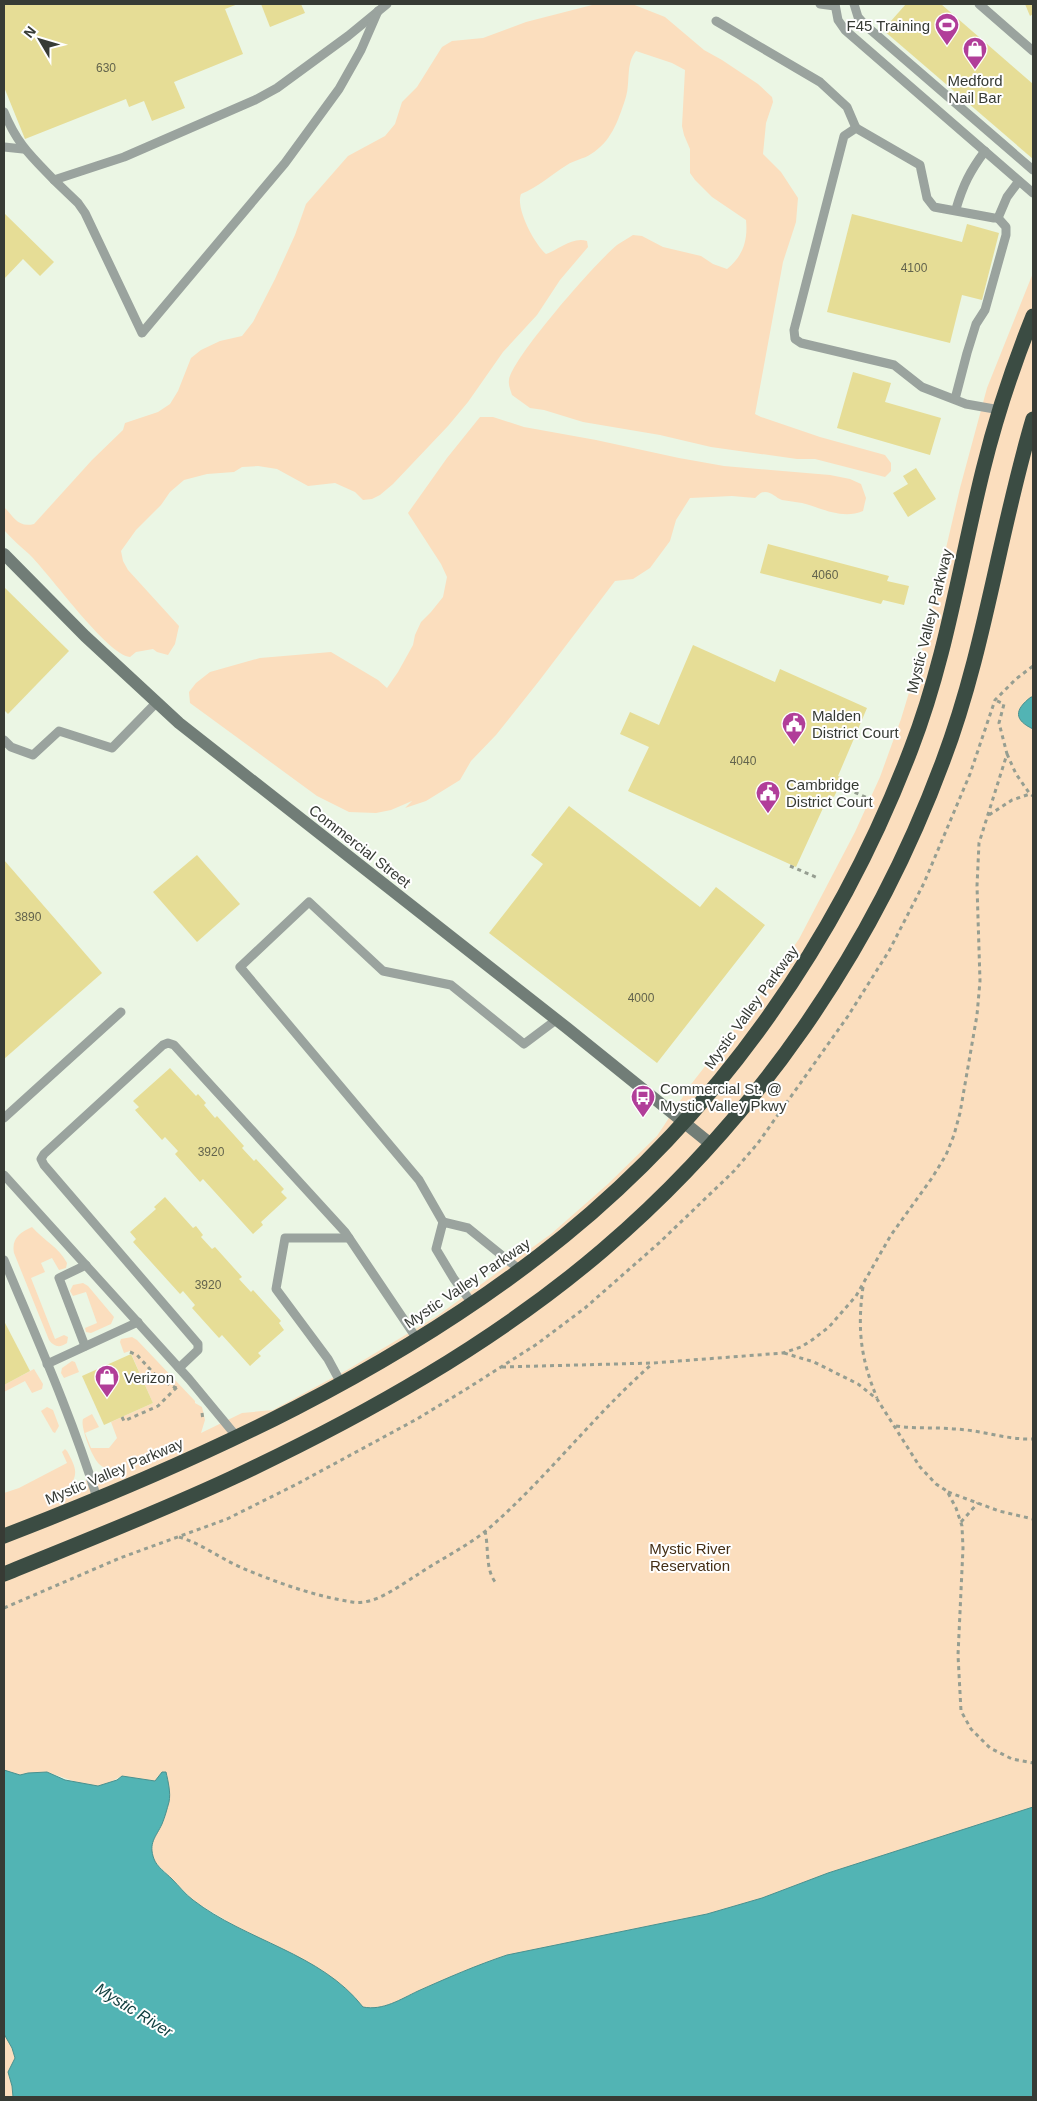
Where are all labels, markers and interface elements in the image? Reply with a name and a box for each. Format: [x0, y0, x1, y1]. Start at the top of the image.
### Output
sports icon: F45 Training [934, 12, 960, 46]
north arrow [15, 15, 65, 65]
place label: F45 Training [847, 17, 930, 34]
text: N [20, 23, 39, 41]
shop icon: Medford Nail Bar [962, 36, 988, 70]
house number: 630 [96, 61, 116, 75]
place label: Medford Nail Bar [947, 72, 1003, 106]
house number: 4100 [901, 261, 928, 275]
street label: Mystic Valley Parkway [903, 547, 955, 695]
house number: 4060 [812, 568, 839, 582]
place label: Malden District Court [812, 707, 900, 741]
public building icon: Malden District Court [781, 711, 807, 745]
house number: 4040 [730, 754, 757, 768]
place label: Cambridge District Court [786, 776, 874, 810]
public building icon: Cambridge District Court [755, 780, 781, 814]
street label: Commercial Street [306, 801, 415, 891]
house number: 3890 [15, 910, 42, 924]
street label: Mystic Valley Parkway [701, 942, 802, 1072]
house number: 4000 [628, 991, 655, 1005]
place label: Commercial St. @ Mystic Valley Pkwy [660, 1080, 787, 1114]
bus stop icon: Commercial St. @ Mystic Valley Pkwy [630, 1084, 656, 1118]
house number: 3920 [198, 1145, 225, 1159]
street label: Mystic Valley Parkway [401, 1234, 534, 1331]
house number: 3920 [195, 1278, 222, 1292]
shop icon: Verizon [94, 1364, 120, 1398]
place label: Verizon [124, 1369, 174, 1386]
street label: Mystic Valley Parkway [43, 1434, 186, 1508]
park label: Mystic River Reservation [649, 1540, 731, 1574]
water label: Mystic River [93, 1980, 176, 2041]

